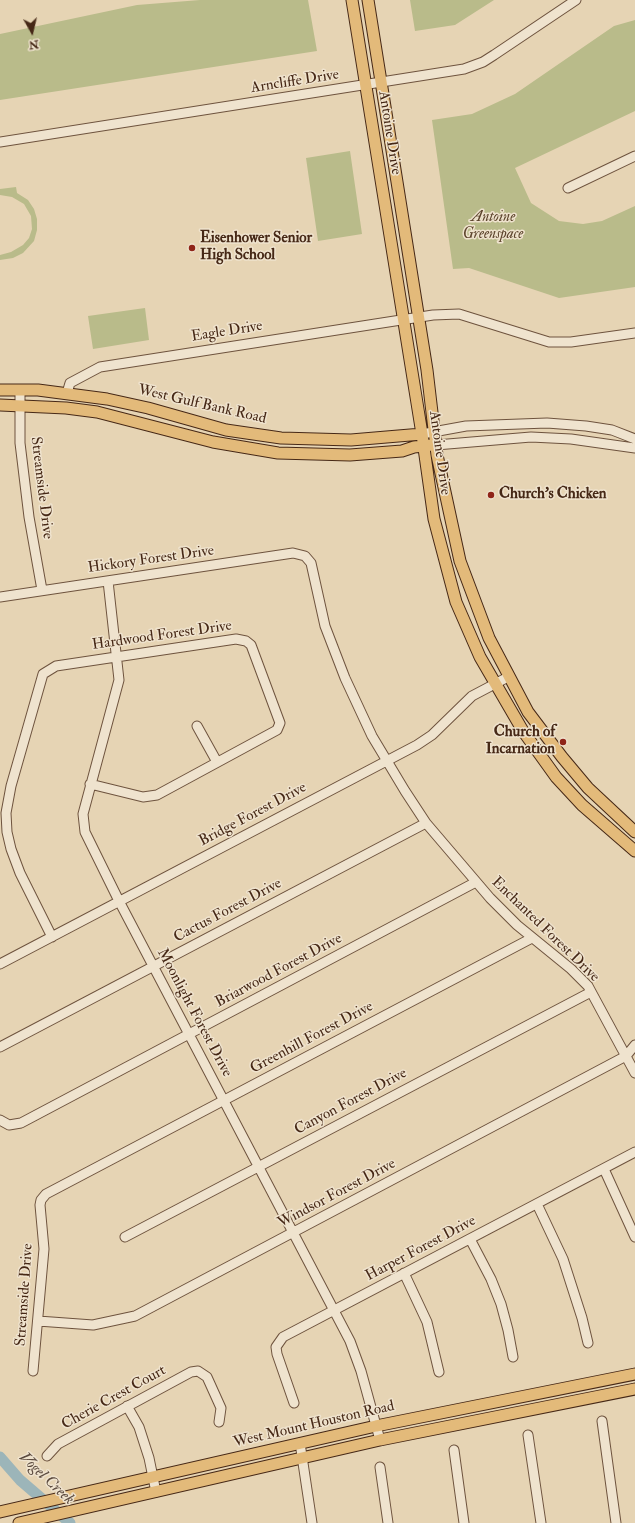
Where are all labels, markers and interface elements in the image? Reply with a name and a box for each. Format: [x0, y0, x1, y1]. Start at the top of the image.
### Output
north arrow [12, 12, 52, 52]
text: N [28, 37, 40, 52]
street label: Arncliffe Drive [250, 66, 340, 98]
street label: Antoine Drive [373, 90, 405, 176]
park label: Antoine Greenspace [463, 209, 523, 244]
place label: Eisenhower Senior High School [200, 230, 312, 265]
marker: Eisenhower Senior High School [187, 243, 197, 253]
street label: Eagle Drive [190, 317, 264, 347]
street label: West Gulf Bank Road [136, 381, 268, 429]
street label: Antoine Drive [424, 410, 454, 496]
street label: Streamside Drive [26, 436, 56, 540]
place label: Church's Chicken [499, 486, 607, 504]
marker: Church's Chicken [486, 490, 496, 500]
street label: Hickory Forest Drive [87, 542, 215, 578]
street label: Hardwood Forest Drive [91, 617, 233, 655]
place label: Church of Incarnation [486, 724, 555, 759]
marker: Church of Incarnation [558, 737, 568, 747]
street label: Bridge Forest Drive [196, 779, 310, 851]
street label: Enchanted Forest Drive [487, 874, 603, 986]
street label: Cactus Forest Drive [171, 875, 285, 947]
street label: Briarwood Forest Drive [213, 930, 345, 1012]
street label: Moonlight Forest Drive [152, 946, 236, 1080]
street label: Greenhill Forest Drive [247, 998, 377, 1078]
street label: Canyon Forest Drive [292, 1065, 410, 1139]
street label: Windsor Forest Drive [275, 1155, 399, 1233]
street label: Harper Forest Drive [363, 1212, 479, 1286]
street label: Streamside Drive [12, 1243, 38, 1347]
street label: Cherie Crest Court [59, 1362, 169, 1434]
street label: West Mount Houston Road [232, 1398, 396, 1452]
water label: Vogel Creek [14, 1449, 78, 1509]

